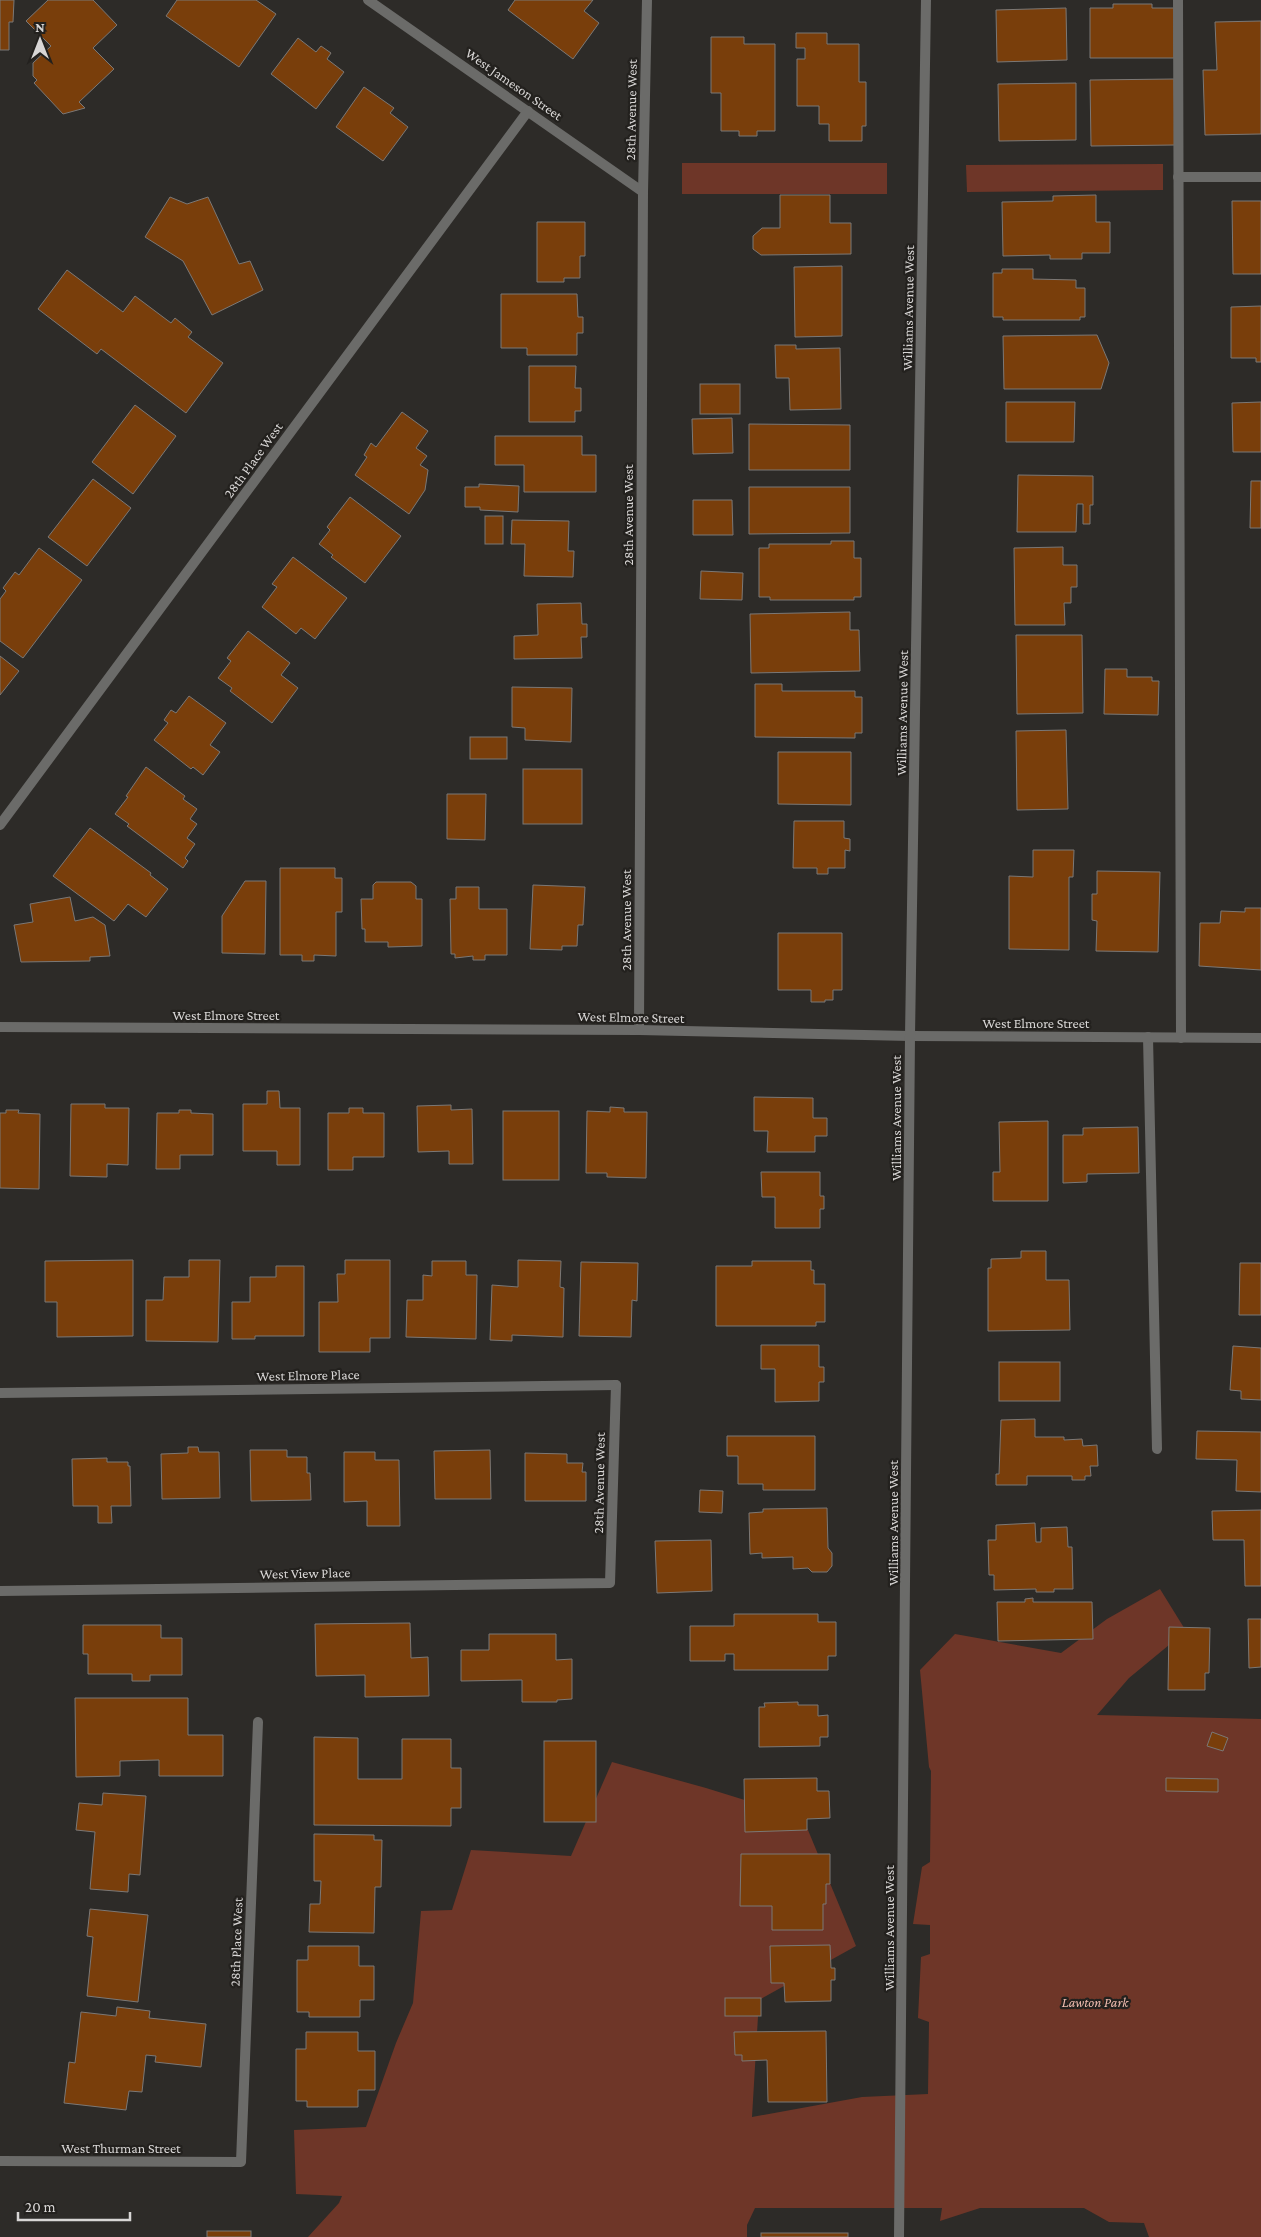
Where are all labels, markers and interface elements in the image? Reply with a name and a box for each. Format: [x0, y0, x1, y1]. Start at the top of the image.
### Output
north arrow [15, 15, 65, 65]
text: N [35, 19, 45, 35]
street label: West Jameson Street [462, 45, 566, 124]
street label: 28th Avenue West [622, 59, 640, 161]
street label: Williams Avenue West [899, 245, 917, 371]
street label: 28th Place West [220, 419, 286, 501]
street label: 28th Avenue West [620, 464, 636, 566]
street label: Williams Avenue West [893, 650, 911, 776]
street label: 28th Avenue West [618, 869, 634, 971]
street label: West Elmore Street [173, 1007, 280, 1023]
street label: West Elmore Street [577, 1008, 685, 1026]
street label: West Elmore Street [983, 1015, 1090, 1031]
street label: Williams Avenue West [888, 1055, 904, 1181]
street label: West Elmore Place [256, 1366, 360, 1384]
street label: 28th Avenue West [590, 1432, 608, 1534]
street label: Williams Avenue West [885, 1460, 901, 1586]
street label: West View Place [260, 1564, 350, 1582]
street label: Williams Avenue West [881, 1865, 897, 1991]
street label: 28th Place West [226, 1897, 246, 1987]
park label: Lawton Park [1062, 1994, 1129, 2010]
street label: West Thurman Street [61, 2140, 181, 2156]
scale bar [18, 2190, 130, 2222]
text: 20 m [25, 2199, 56, 2215]

